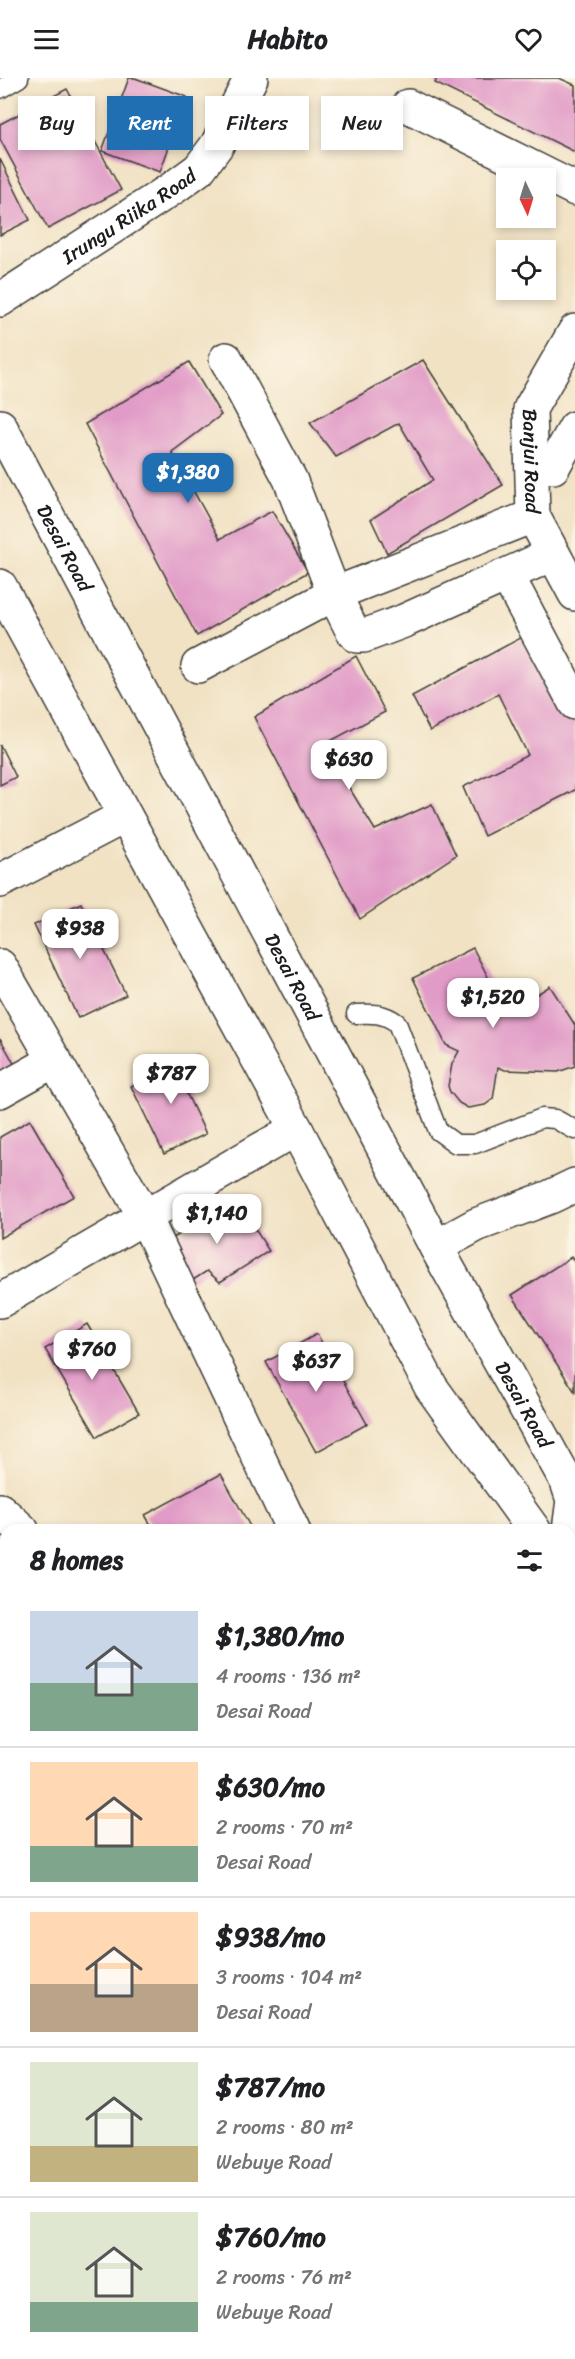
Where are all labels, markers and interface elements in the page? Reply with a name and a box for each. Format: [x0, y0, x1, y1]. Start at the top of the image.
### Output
text: Habito [247, 15, 328, 63]
icon: menu [30, 23, 63, 56]
icon: heart [512, 23, 545, 56]
chip: Buy [18, 96, 95, 150]
chip: Rent [107, 96, 193, 150]
chip: Filters [205, 96, 309, 150]
chip: New [321, 96, 403, 150]
street label: Irungu Riika Road [54, 158, 205, 274]
north arrow [496, 168, 556, 228]
map controls [496, 168, 556, 300]
button: locate [496, 240, 556, 300]
street label: Banjui Road [513, 408, 550, 515]
pin: $1,380 [139, 453, 237, 504]
text: $1,380 [156, 455, 220, 490]
street label: Desai Road [27, 498, 103, 599]
pin: $630 [313, 740, 385, 791]
text: $630 [325, 742, 373, 777]
pin: $938 [44, 909, 116, 960]
text: $938 [56, 911, 104, 946]
street label: Desai Road [255, 927, 331, 1029]
pin: $1,520 [444, 978, 542, 1029]
text: $1,520 [461, 980, 525, 1015]
pin: $787 [135, 1054, 207, 1105]
text: $787 [147, 1056, 195, 1091]
pin: $1,140 [168, 1194, 266, 1245]
text: $1,140 [186, 1196, 248, 1231]
pin: $760 [56, 1330, 128, 1381]
text: $760 [68, 1332, 116, 1367]
pin: $637 [280, 1342, 352, 1393]
text: $637 [292, 1344, 340, 1379]
street label: Desai Road [485, 1355, 563, 1456]
text: 8 homes [30, 1537, 123, 1583]
icon: filters [513, 1544, 546, 1577]
text: $1,380/mo [216, 1613, 344, 1659]
icon: home [78, 1635, 150, 1707]
text: 4 rooms · 136 m² [216, 1659, 361, 1694]
text: Desai Road [216, 1694, 311, 1729]
text: $630/mo [216, 1764, 325, 1810]
icon: home [78, 1786, 150, 1858]
text: 2 rooms · 70 m² [216, 1810, 353, 1845]
text: Desai Road [216, 1845, 311, 1880]
text: $938/mo [216, 1914, 326, 1960]
icon: home [78, 1936, 150, 2008]
text: 3 rooms · 104 m² [216, 1960, 362, 1995]
text: Desai Road [216, 1995, 311, 2030]
text: $787/mo [216, 2064, 325, 2110]
icon: home [78, 2086, 150, 2158]
text: 2 rooms · 80 m² [216, 2110, 354, 2145]
text: Webuye Road [216, 2145, 332, 2180]
text: $760/mo [216, 2214, 326, 2260]
icon: home [78, 2236, 150, 2308]
text: 2 rooms · 76 m² [216, 2260, 352, 2295]
text: Webuye Road [216, 2295, 332, 2330]

